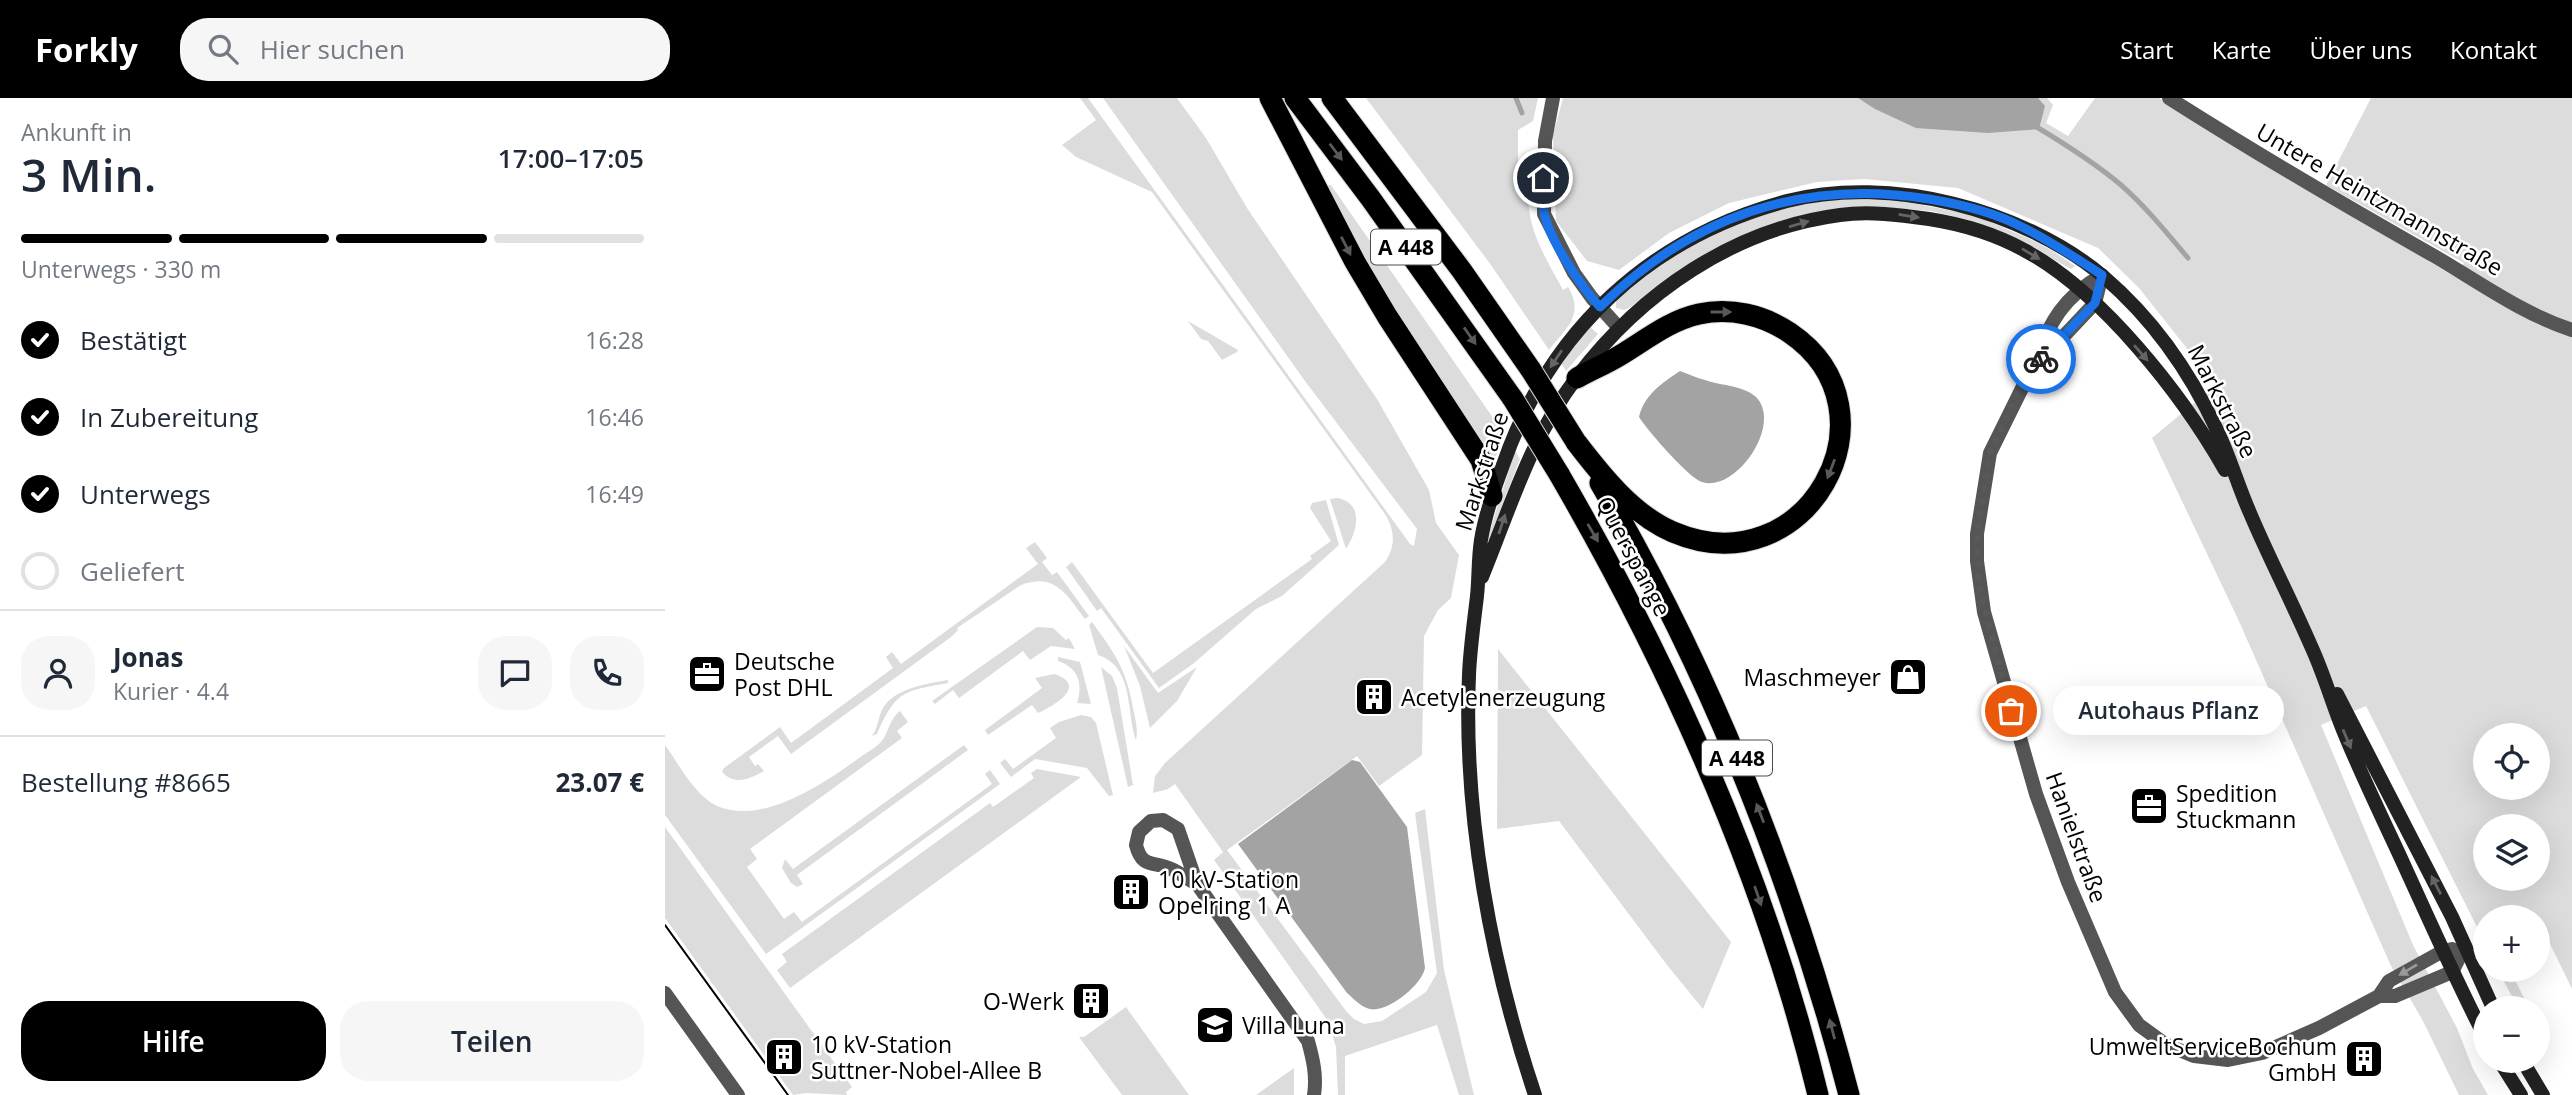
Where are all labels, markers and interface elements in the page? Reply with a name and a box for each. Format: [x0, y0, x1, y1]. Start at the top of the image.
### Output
search box [180, 18, 670, 81]
text: Forkly [35, 27, 138, 72]
icon: search [204, 30, 242, 68]
text: Hier suchen [260, 31, 405, 67]
text: Start [2120, 33, 2174, 66]
text: Karte [2212, 33, 2272, 66]
text: Über uns [2310, 33, 2412, 66]
text: Kontakt [2450, 33, 2537, 66]
street label: Untere Heintzmannstraße [2251, 115, 2509, 283]
text: Ankunft in [21, 116, 132, 148]
text: 17:00–17:05 [498, 140, 644, 176]
text: 3 Min. [21, 143, 156, 205]
one-way arrow [1329, 143, 1343, 162]
pin [1513, 148, 1573, 208]
icon: home [1524, 159, 1562, 197]
one-way arrow [1898, 211, 1920, 222]
one-way arrow [1789, 218, 1810, 228]
road number: A 448 [1371, 230, 1441, 264]
one-way arrow [1341, 236, 1352, 256]
one-way arrow [2021, 248, 2040, 261]
text: Unterwegs · 330 m [21, 253, 221, 285]
one-way arrow [1711, 306, 1733, 318]
icon: check [21, 321, 59, 359]
text: Bestätigt [80, 322, 187, 358]
text: 16:28 [585, 324, 644, 356]
courier [2006, 324, 2076, 394]
one-way arrow [1463, 327, 1477, 345]
street label: Markstraße [2181, 339, 2265, 463]
icon: bike [2022, 340, 2060, 378]
one-way arrow [2133, 345, 2148, 362]
one-way arrow [1549, 350, 1563, 368]
icon: check [21, 398, 59, 436]
text: In Zubereitung [80, 399, 258, 435]
text: 16:46 [585, 401, 644, 433]
street label: Markstraße [1447, 407, 1515, 535]
one-way arrow [1825, 459, 1836, 480]
icon: check [21, 475, 59, 513]
text: Unterwegs [80, 476, 211, 512]
text: 16:49 [585, 478, 644, 510]
street label: Querspange [1589, 490, 1679, 622]
one-way arrow [1498, 513, 1508, 534]
one-way arrow [1587, 523, 1599, 543]
text: Geliefert [80, 553, 184, 589]
button: person [21, 636, 95, 710]
button: chat [478, 636, 552, 710]
button: phone [570, 636, 644, 710]
text: Jonas [113, 639, 183, 675]
place label: Deutsche Post DHL [734, 645, 835, 703]
office icon: Deutsche Post DHL [686, 653, 728, 695]
shop icon: Maschmeyer [1887, 656, 1929, 698]
place label: Maschmeyer [1743, 661, 1882, 693]
text: Kurier · 4.4 [113, 675, 229, 707]
building icon: Acetylenerzeugung [1353, 676, 1395, 718]
place label: Acetylenerzeugung [1401, 681, 1606, 713]
pin [1981, 681, 2041, 741]
callout: Autohaus Pflanz [2053, 686, 2284, 736]
icon: bag [1992, 692, 2030, 730]
text: Autohaus Pflanz [2078, 694, 2259, 726]
map controls [2473, 723, 2550, 1073]
button: locate [2473, 723, 2550, 800]
one-way arrow [2342, 729, 2353, 750]
road number: A 448 [1702, 740, 1772, 776]
text: Bestellung #8665 [21, 764, 231, 800]
text: 23.07 € [556, 764, 644, 800]
street label: Hanielstraße [2039, 767, 2115, 907]
place label: Spedition Stuckmann [2176, 777, 2296, 835]
office icon: Spedition Stuckmann [2128, 785, 2170, 827]
one-way arrow [1754, 803, 1765, 824]
button: layers [2473, 814, 2550, 891]
place label: 10 kV-Station Opelring 1 A [1158, 863, 1299, 921]
building icon: 10 kV-Station Opelring 1 A [1110, 871, 1152, 913]
one-way arrow [2430, 875, 2441, 895]
one-way arrow [1753, 886, 1764, 907]
button: + [2473, 905, 2550, 982]
one-way arrow [2398, 964, 2417, 976]
building icon: O-Werk [1070, 980, 1112, 1022]
place label: O-Werk [983, 985, 1064, 1017]
button: − [2473, 996, 2550, 1073]
button: Hilfe [21, 1001, 326, 1081]
button: Teilen [340, 1001, 644, 1081]
school or university icon: Villa Luna [1194, 1004, 1236, 1046]
place label: Villa Luna [1242, 1009, 1345, 1041]
one-way arrow [1826, 1018, 1837, 1040]
place label: 10 kV-Station Suttner-Nobel-Allee B [811, 1028, 1042, 1086]
place label: UmweltServiceBochum GmbH [2089, 1030, 2337, 1088]
building icon: 10 kV-Station Suttner-Nobel-Allee B [763, 1036, 805, 1078]
building icon: UmweltServiceBochum GmbH [2343, 1038, 2385, 1080]

